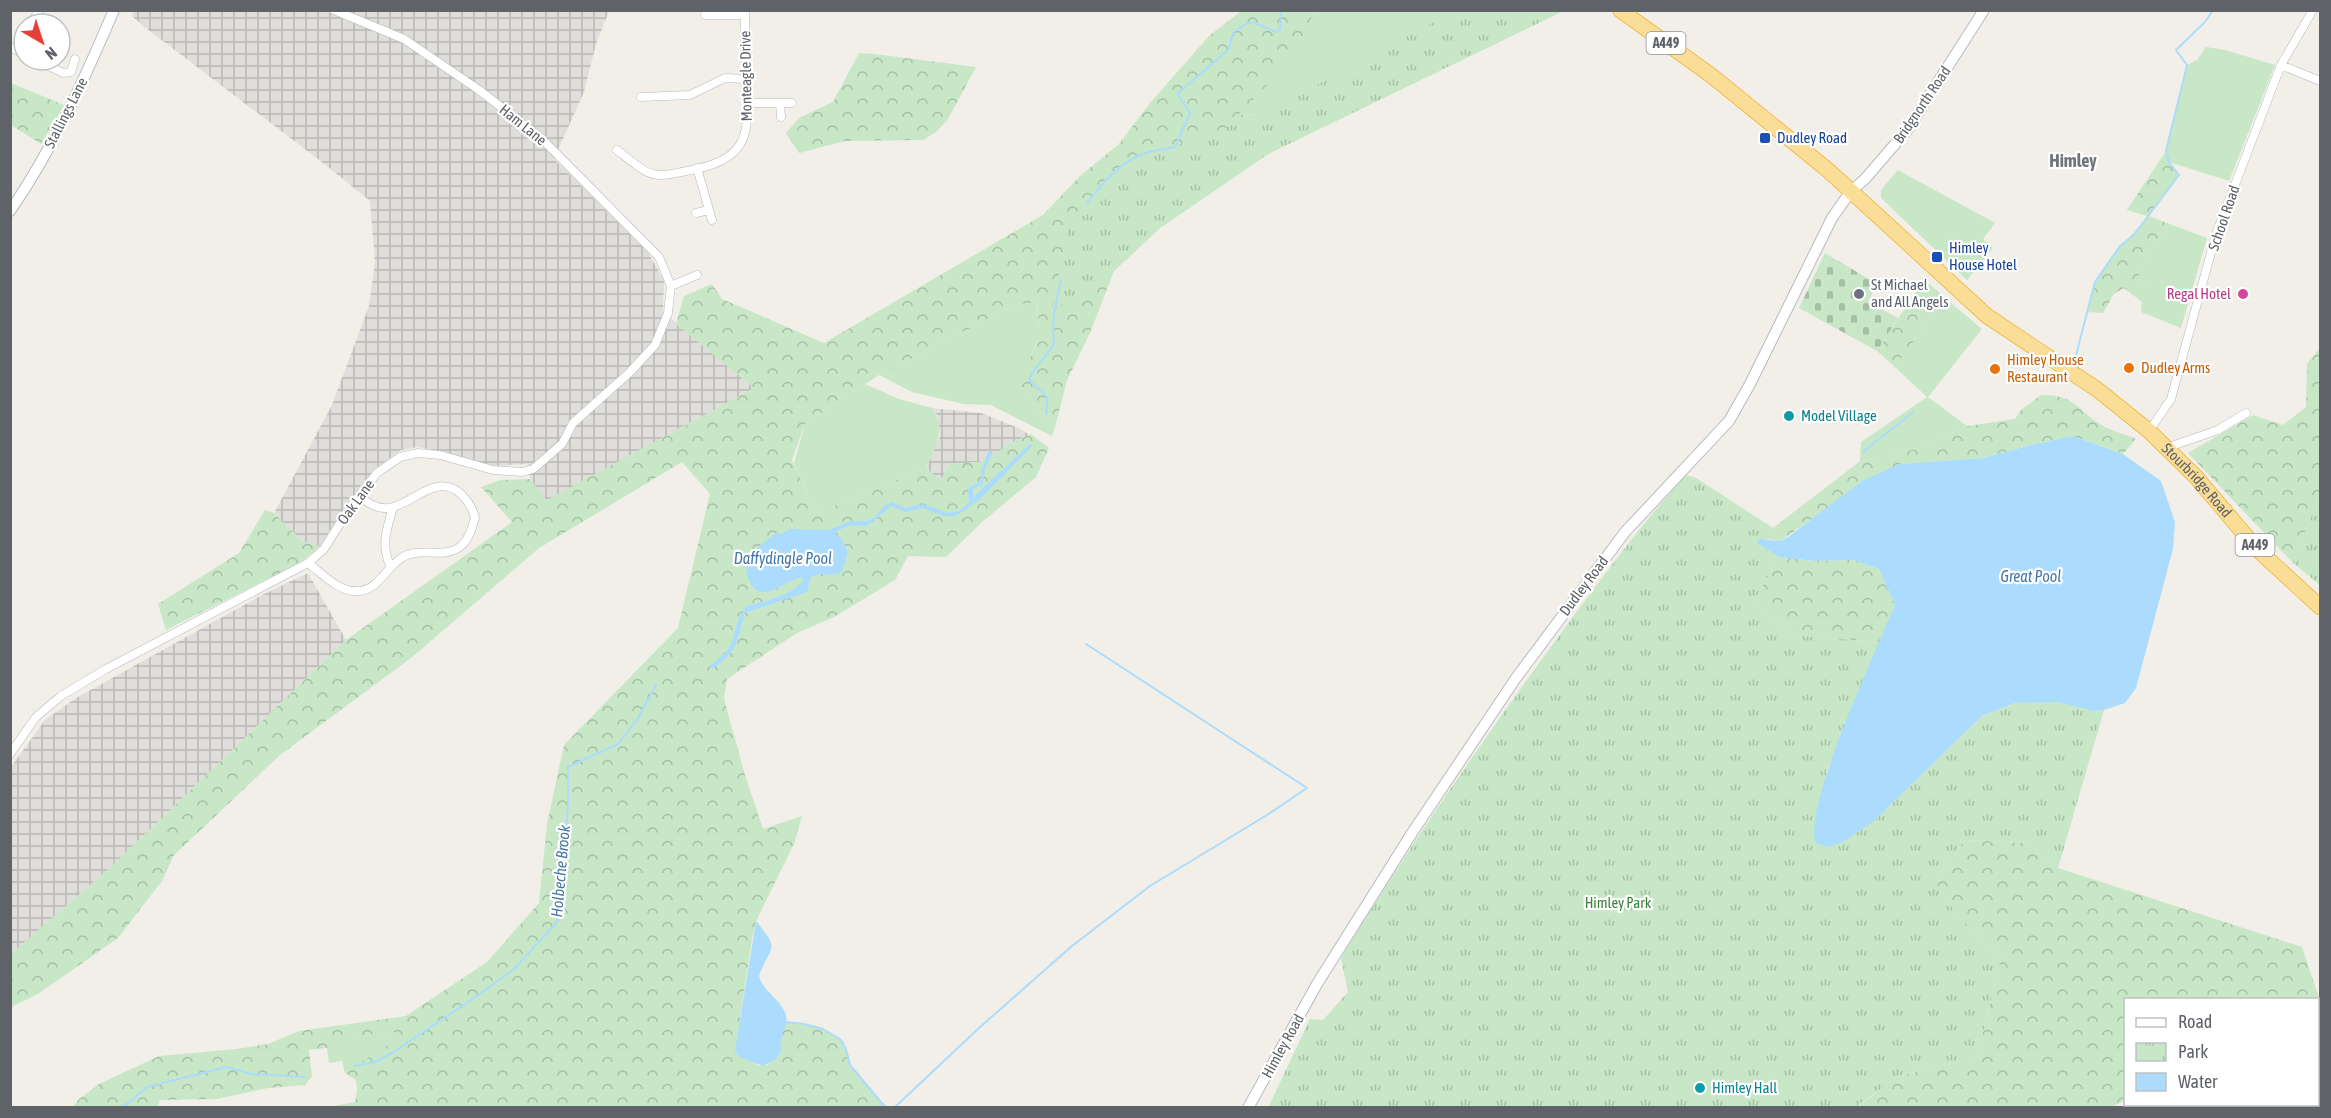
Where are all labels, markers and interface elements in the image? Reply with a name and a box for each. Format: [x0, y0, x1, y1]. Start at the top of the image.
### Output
north arrow [12, 12, 72, 72]
street label: Monteagle Drive [736, 30, 755, 121]
road number: A449 [1646, 32, 1686, 54]
text: N [42, 44, 61, 64]
street label: Bridgnorth Road [1890, 63, 1954, 147]
street label: Stallings Lane [41, 74, 91, 151]
street label: Ham Lane [496, 101, 550, 149]
place label: Dudley Road [1777, 129, 1847, 146]
marker: Dudley Road [1758, 131, 1772, 145]
district label: Himley [2049, 150, 2097, 171]
street label: School Road [2204, 183, 2243, 253]
place label: Himley House Hotel [1949, 239, 2017, 273]
marker: Himley House Hotel [1930, 250, 1944, 264]
place label: St Michael and All Angels [1871, 276, 1949, 310]
place label: Regal Hotel [2167, 285, 2231, 302]
marker: St Michael and All Angels [1852, 287, 1866, 301]
marker: Regal Hotel [2236, 287, 2250, 301]
place label: Himley House Restaurant [2007, 351, 2084, 385]
place label: Dudley Arms [2141, 359, 2210, 376]
marker: Dudley Arms [2122, 361, 2136, 375]
marker: Himley House Restaurant [1988, 362, 2002, 376]
place label: Model Village [1801, 407, 1877, 424]
marker: Model Village [1782, 409, 1796, 423]
street label: Stourbridge Road [2159, 439, 2236, 521]
street label: Oak Lane [334, 476, 378, 527]
road number: A449 [2236, 534, 2274, 556]
water label: Daffydingle Pool [734, 549, 832, 568]
street label: Dudley Road [1556, 553, 1611, 619]
water label: Great Pool [2001, 567, 2061, 585]
water label: Holbeche Brook [547, 823, 573, 918]
park label: Himley Park [1585, 894, 1652, 911]
legend [2124, 998, 2319, 1106]
street label: Himley Road [1258, 1011, 1307, 1081]
text: Road [2178, 1011, 2212, 1032]
text: Park [2178, 1041, 2208, 1062]
text: Water [2178, 1071, 2218, 1092]
place label: Himley Hall [1712, 1079, 1777, 1096]
marker: Himley Hall [1693, 1081, 1707, 1095]

